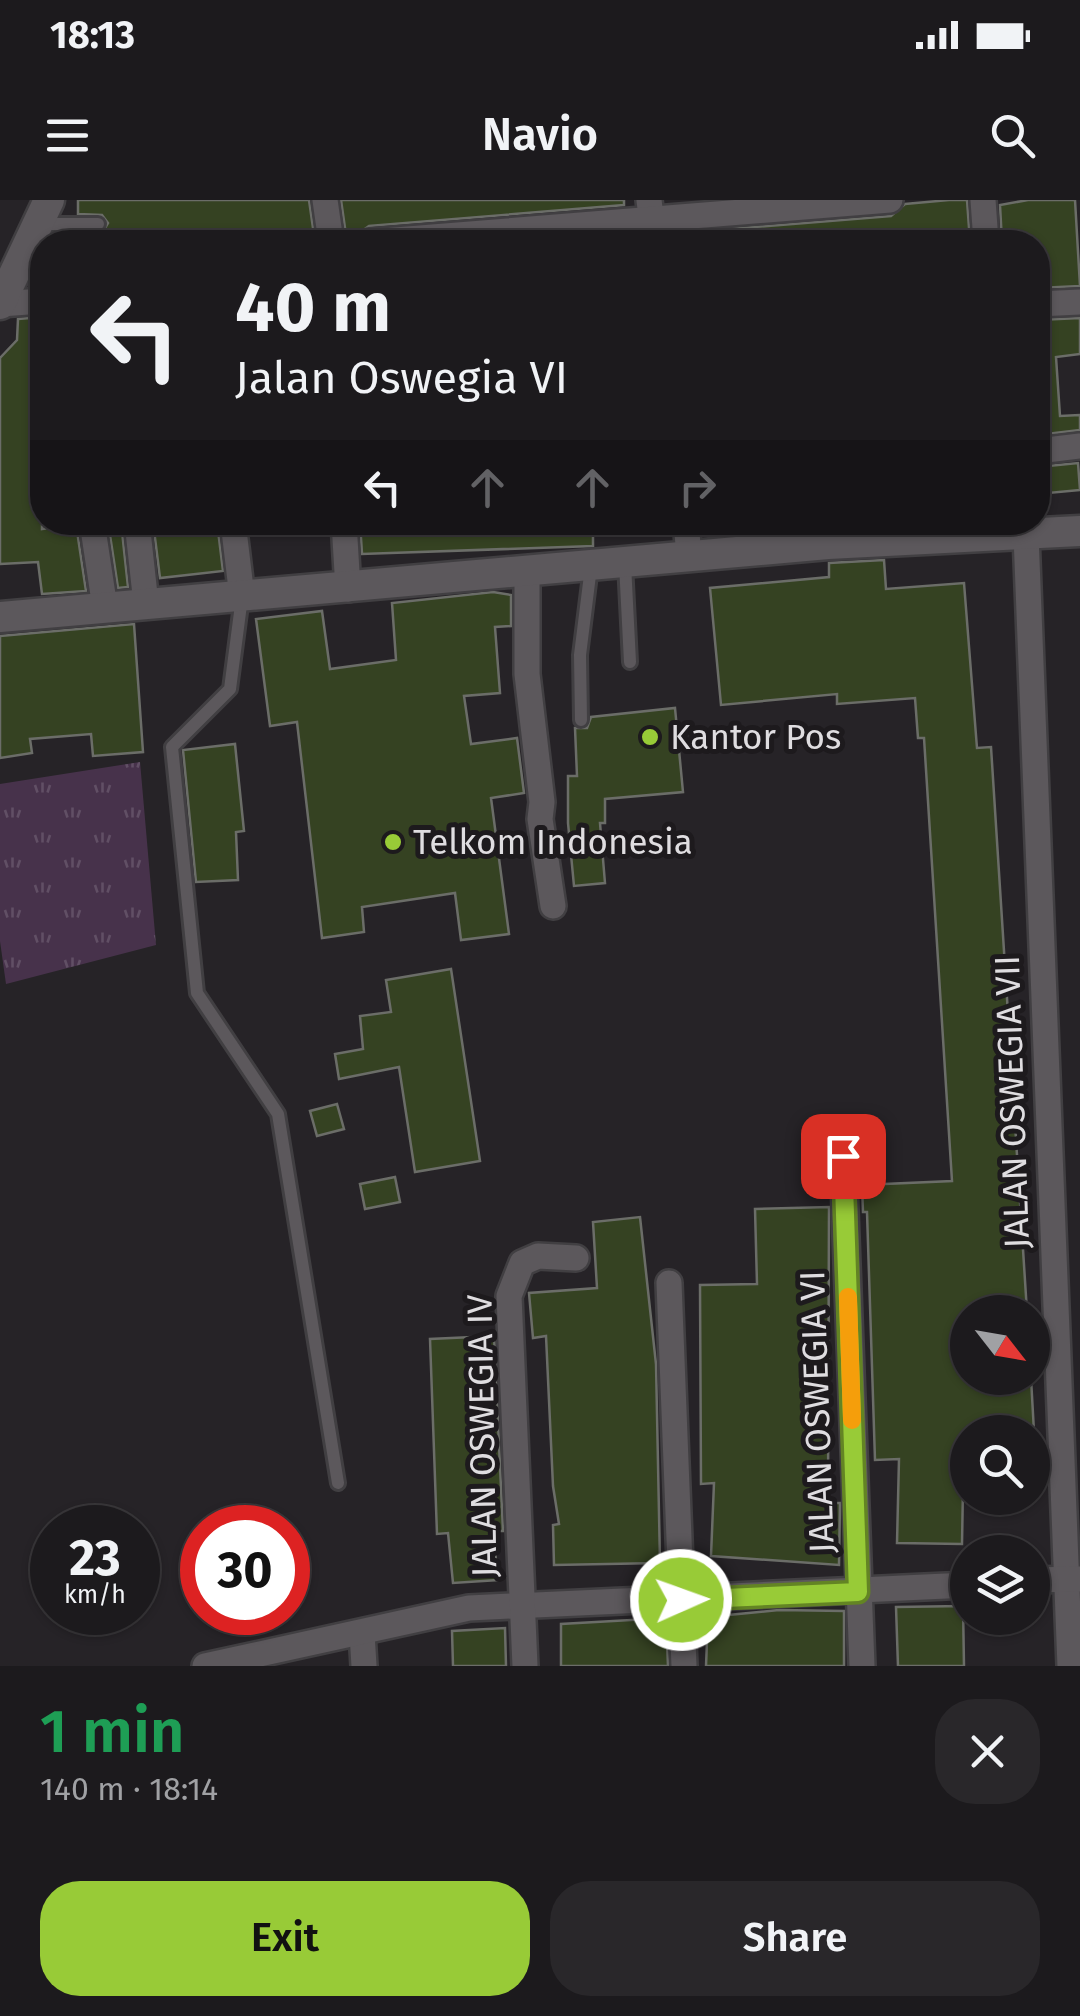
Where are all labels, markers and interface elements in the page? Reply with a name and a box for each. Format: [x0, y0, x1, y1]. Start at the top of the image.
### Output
text: 18:13 [50, 12, 135, 58]
icon: menu [40, 108, 95, 163]
text: Navio [482, 108, 598, 162]
icon: search [985, 108, 1040, 163]
text: 40 m [235, 266, 391, 350]
icon: left [70, 270, 200, 400]
text: Jalan Oswegia VI [235, 351, 568, 405]
icon: left [355, 460, 410, 515]
icon: ahead [460, 460, 515, 515]
icon: ahead [565, 460, 620, 515]
icon: right [670, 460, 725, 515]
place label: Kantor Pos [670, 716, 841, 758]
marker: Kantor Pos [639, 726, 661, 748]
place label: Telkom Indonesia [413, 821, 693, 863]
marker: Telkom Indonesia [382, 831, 404, 853]
street label: JALAN OSWEGIA VII [986, 955, 1038, 1249]
pin [801, 1114, 886, 1199]
icon: arrive [816, 1129, 871, 1184]
street label: JALAN OSWEGIA VI [791, 1270, 843, 1554]
street label: JALAN OSWEGIA IV [459, 1294, 505, 1578]
north arrow [950, 1295, 1050, 1395]
map controls [950, 1295, 1050, 1635]
button: search [950, 1415, 1050, 1515]
speed limit sign: 30 [180, 1505, 310, 1635]
text: 23 [69, 1528, 121, 1588]
button: layers [950, 1535, 1050, 1635]
position arrow [629, 1548, 733, 1652]
text: km/h [64, 1580, 126, 1610]
text: 1 min [40, 1696, 185, 1768]
button: close [935, 1699, 1040, 1804]
text: 140 m · 18:14 [40, 1770, 218, 1808]
button: Exit [40, 1881, 530, 1996]
button: Share [550, 1881, 1040, 1996]

